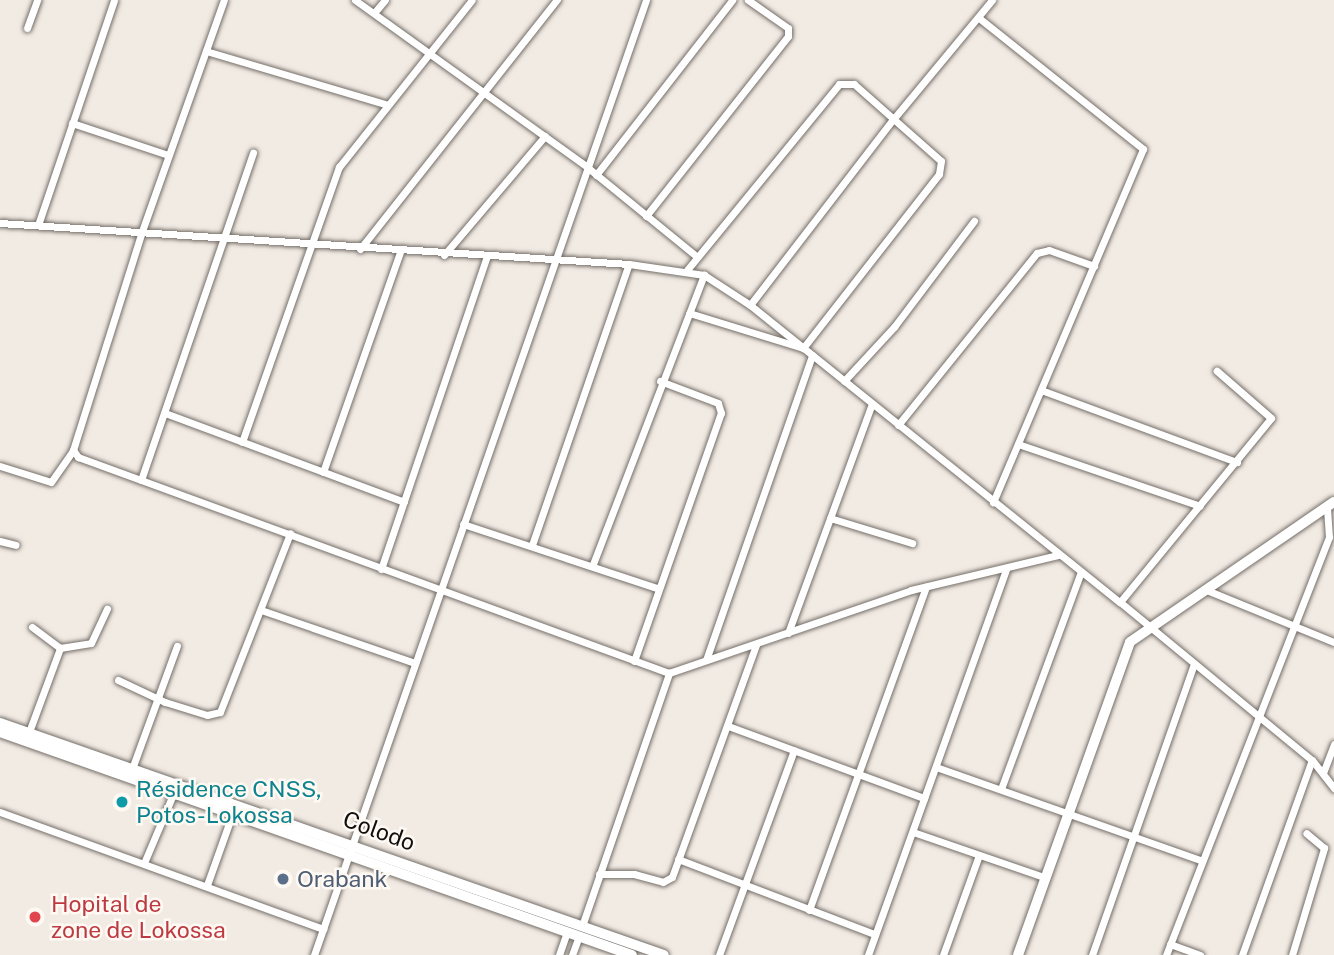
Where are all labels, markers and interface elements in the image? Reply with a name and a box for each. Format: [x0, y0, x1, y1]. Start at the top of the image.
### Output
place label: Résidence CNSS, Potos-Lokossa [136, 775, 322, 829]
marker: Résidence CNSS, Potos-Lokossa [114, 794, 130, 810]
street label: Colodo [339, 805, 419, 857]
place label: Orabank [297, 865, 387, 893]
marker: Orabank [275, 871, 291, 887]
place label: Hopital de zone de Lokossa [51, 890, 226, 944]
marker: Hopital de zone de Lokossa [25, 907, 45, 927]

